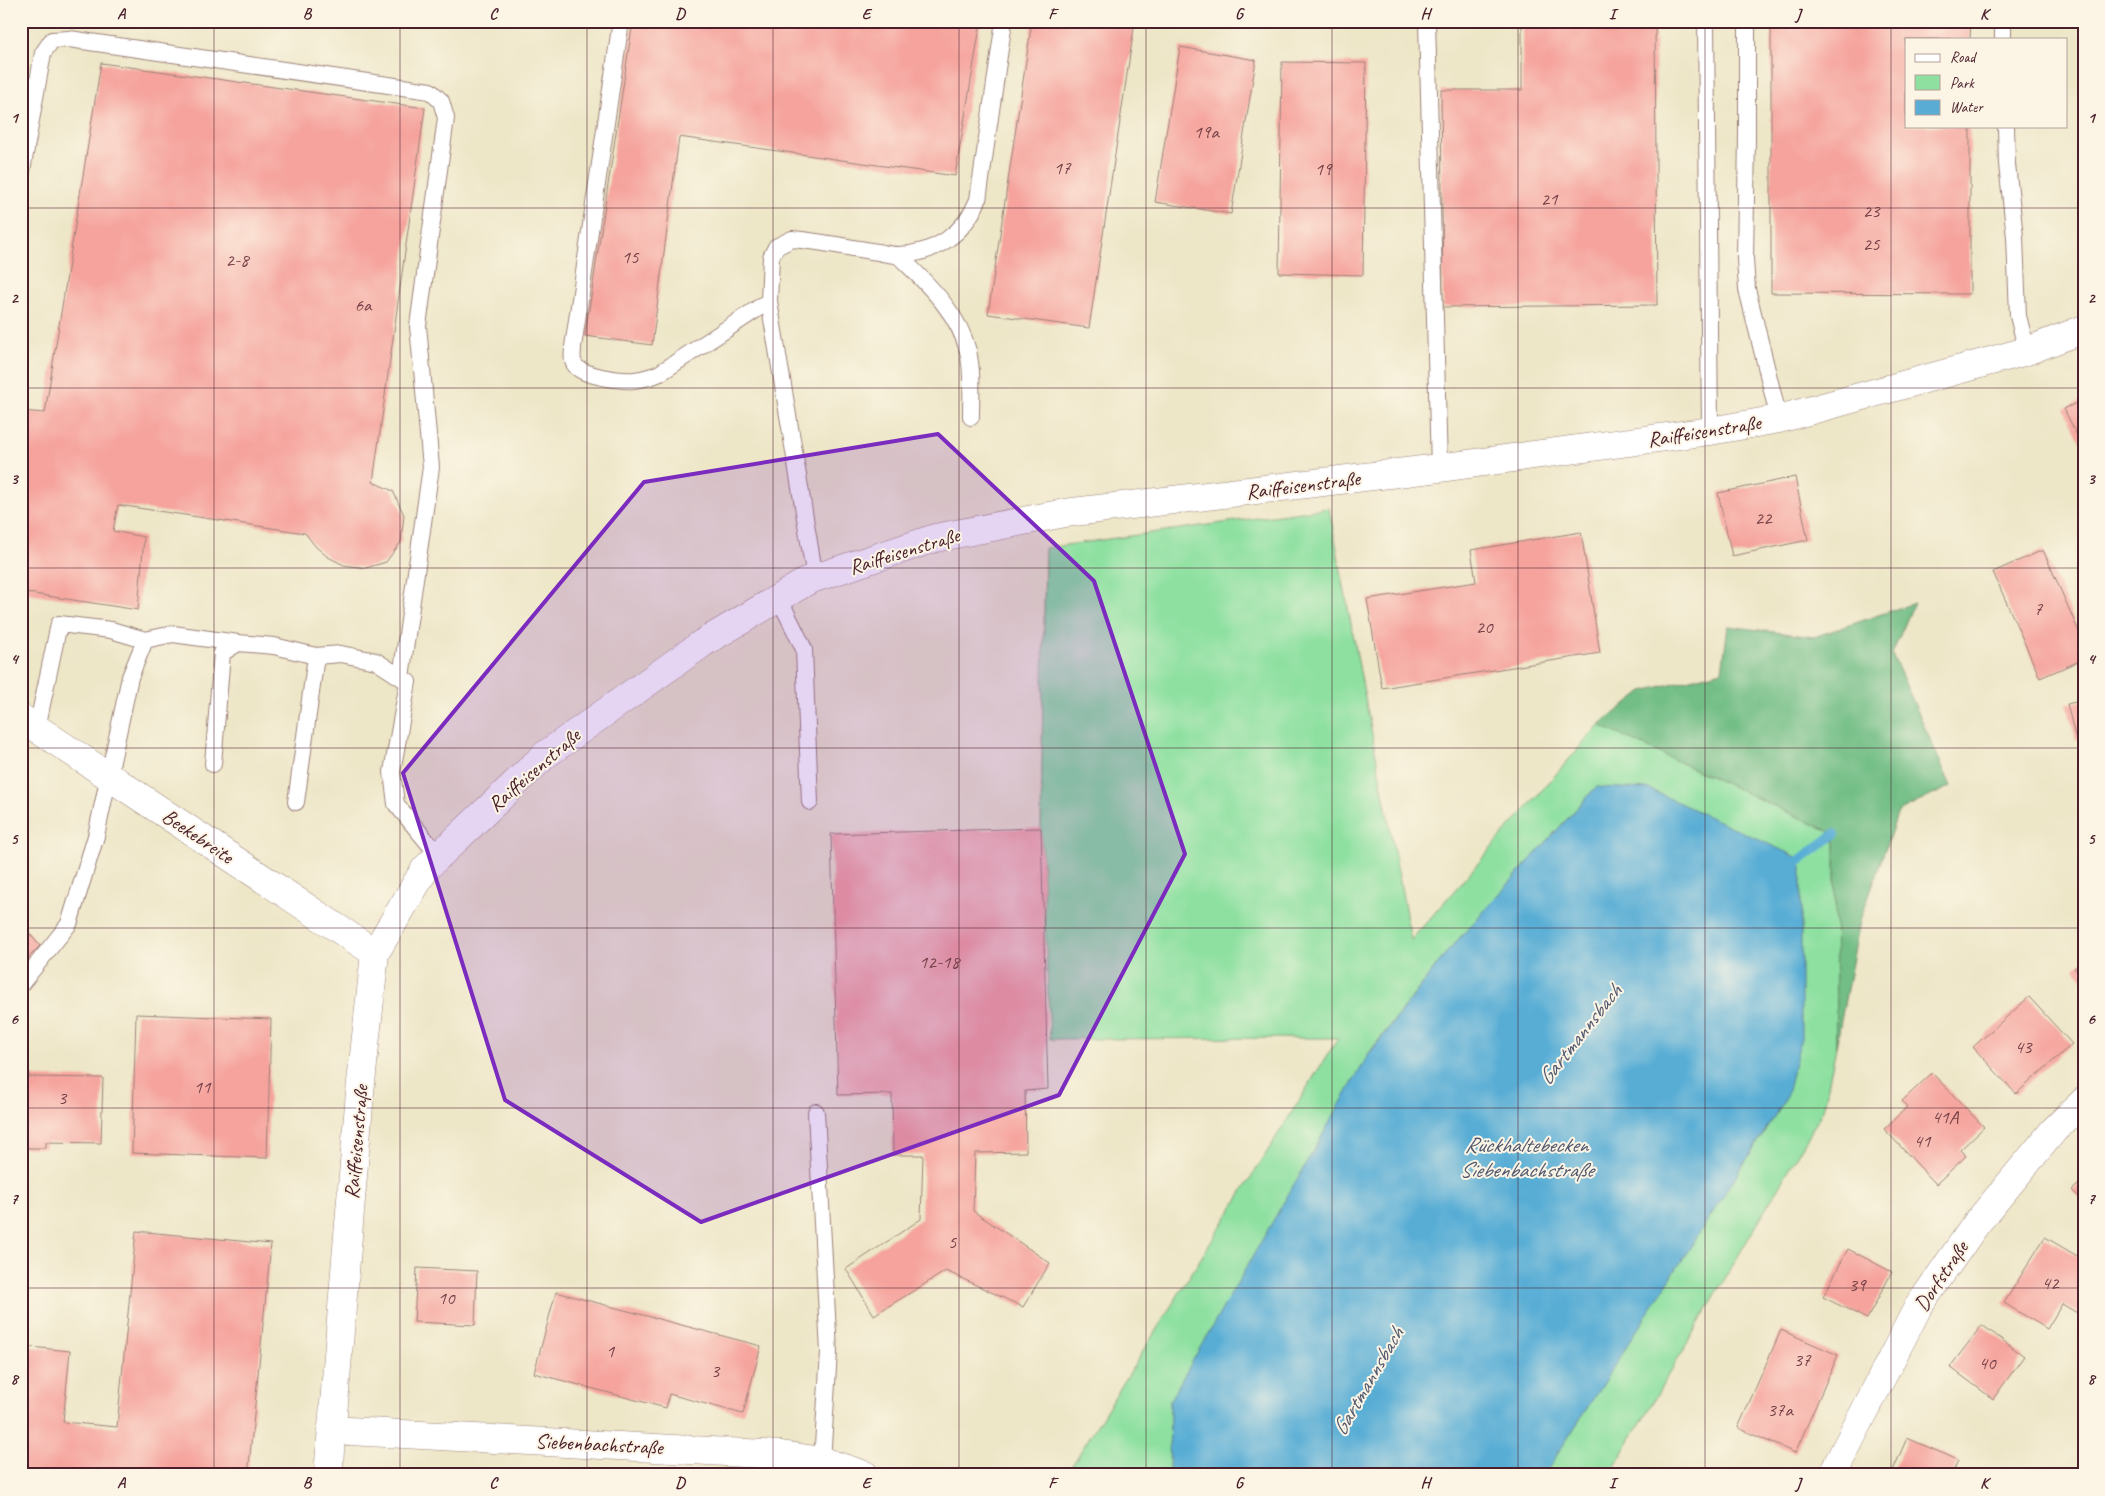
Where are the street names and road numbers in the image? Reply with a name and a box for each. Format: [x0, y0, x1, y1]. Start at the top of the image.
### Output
street label: Raiffeisenstraße [1646, 409, 1765, 453]
street label: Raiffeisenstraße [1245, 465, 1363, 505]
street label: Raiffeisenstraße [846, 521, 965, 580]
street label: Raiffeisenstraße [482, 721, 587, 817]
street label: Beekebreite [157, 803, 240, 870]
street label: Raiffeisenstraße [338, 1082, 374, 1200]
street label: Dorfstraße [1908, 1234, 1975, 1316]
street label: Siebenbachstraße [535, 1428, 665, 1460]

